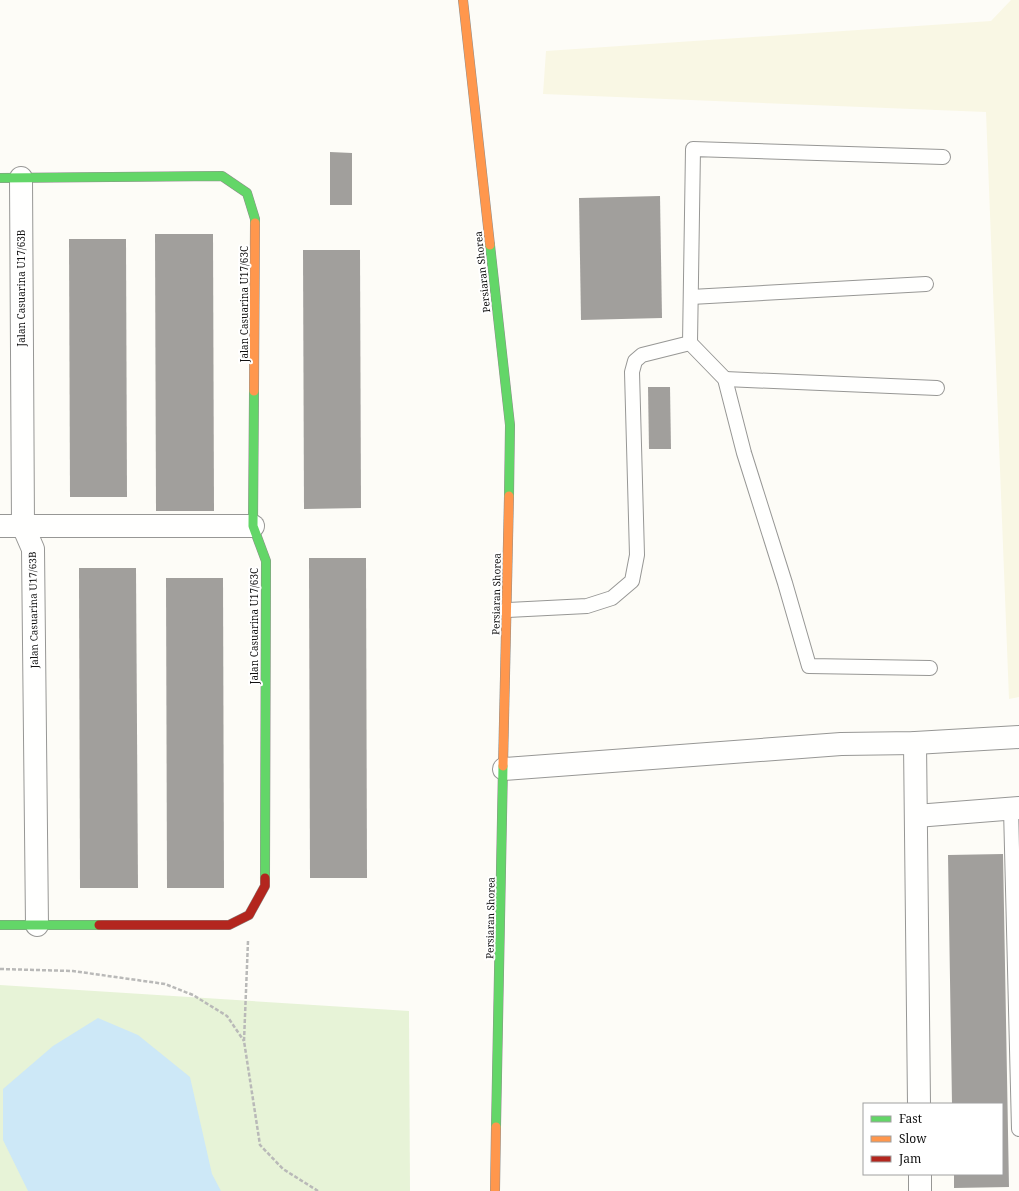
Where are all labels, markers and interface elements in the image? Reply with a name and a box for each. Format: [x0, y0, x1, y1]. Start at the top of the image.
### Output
street label: Jalan Casuarina U17/63B [14, 230, 28, 347]
street label: Persiaran Shorea [471, 230, 493, 313]
street label: Jalan Casuarina U17/63C [237, 246, 251, 363]
street label: Jalan Casuarina U17/63B [25, 551, 41, 670]
street label: Persiaran Shorea [488, 553, 504, 635]
street label: Jalan Casuarina U17/63C [247, 568, 261, 685]
street label: Persiaran Shorea [482, 877, 498, 959]
legend [863, 1103, 1003, 1175]
text: Fast [899, 1110, 922, 1127]
text: Slow [899, 1130, 927, 1147]
text: Jam [898, 1150, 921, 1167]

